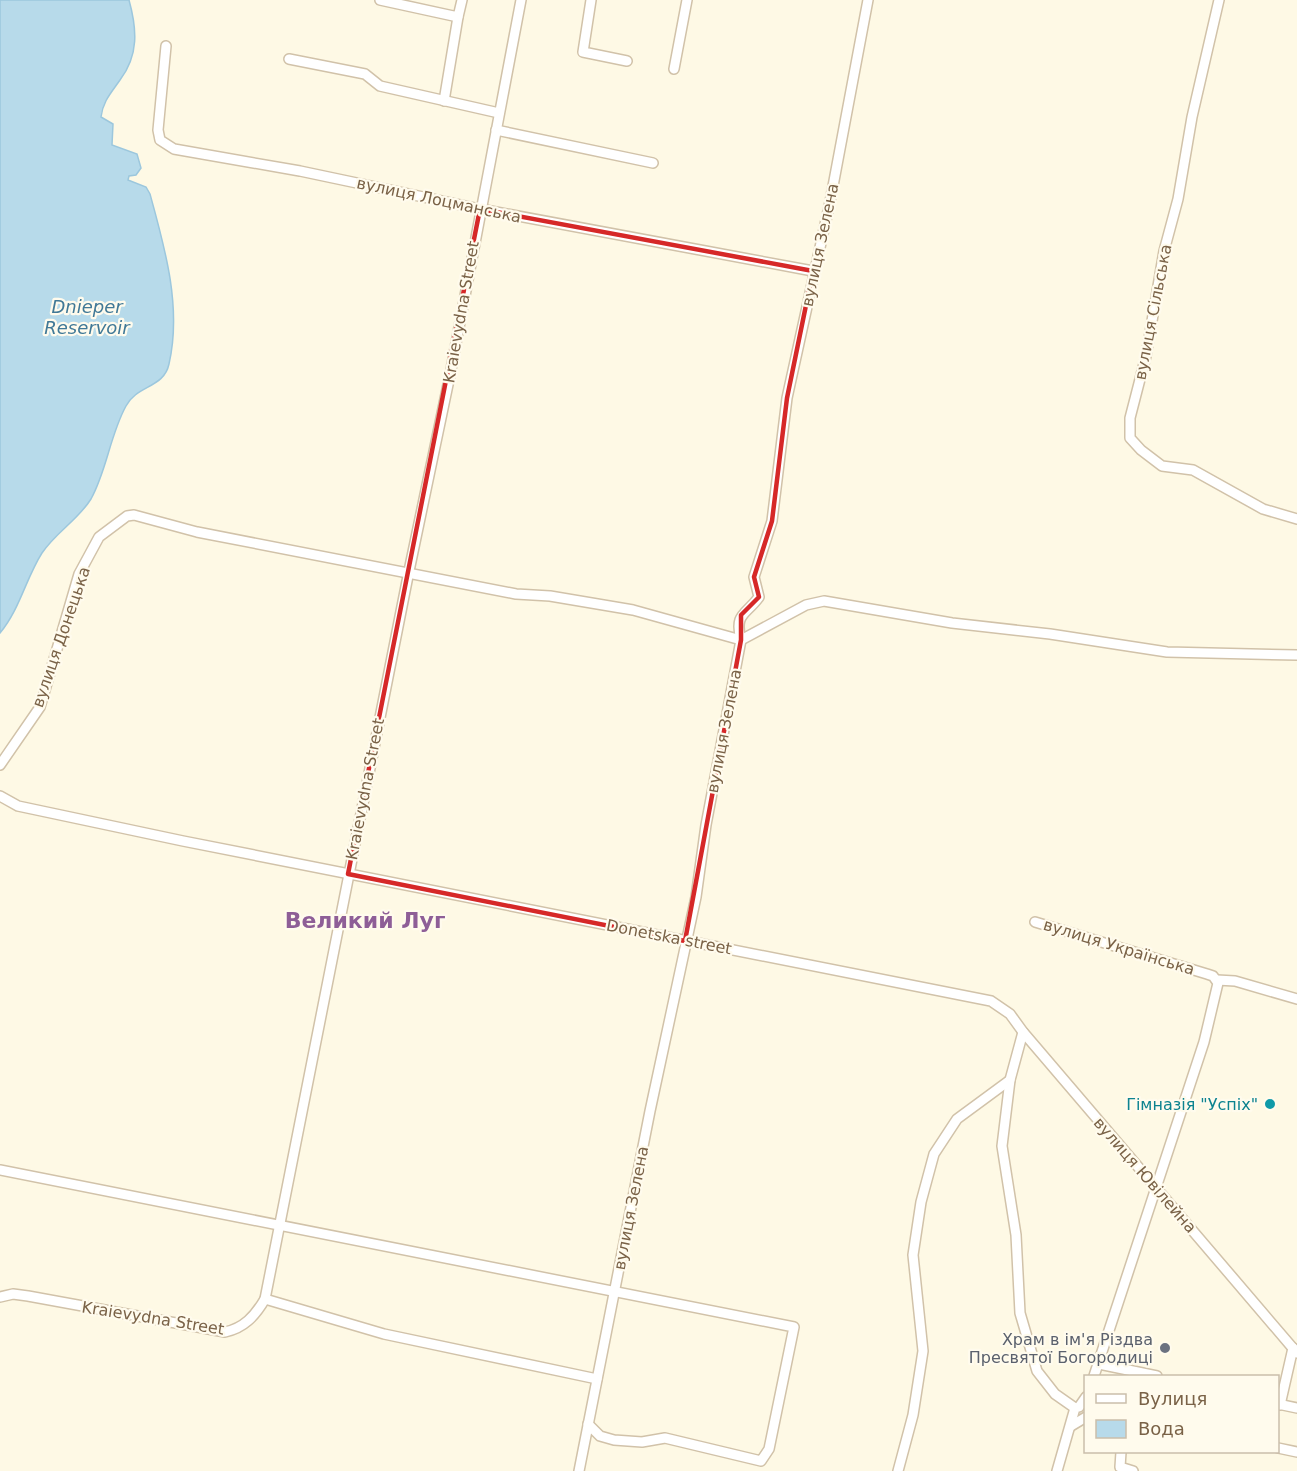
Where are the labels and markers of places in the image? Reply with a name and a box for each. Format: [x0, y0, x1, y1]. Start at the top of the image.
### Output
place label: Гімназія "Успіх" [1126, 1095, 1258, 1114]
marker: Гімназія "Успіх" [1263, 1097, 1277, 1111]
place label: Храм в ім'я Різдва Пресвятої Богородиці [969, 1330, 1153, 1367]
marker: Храм в ім'я Різдва Пресвятої Богородиці [1158, 1341, 1172, 1355]

